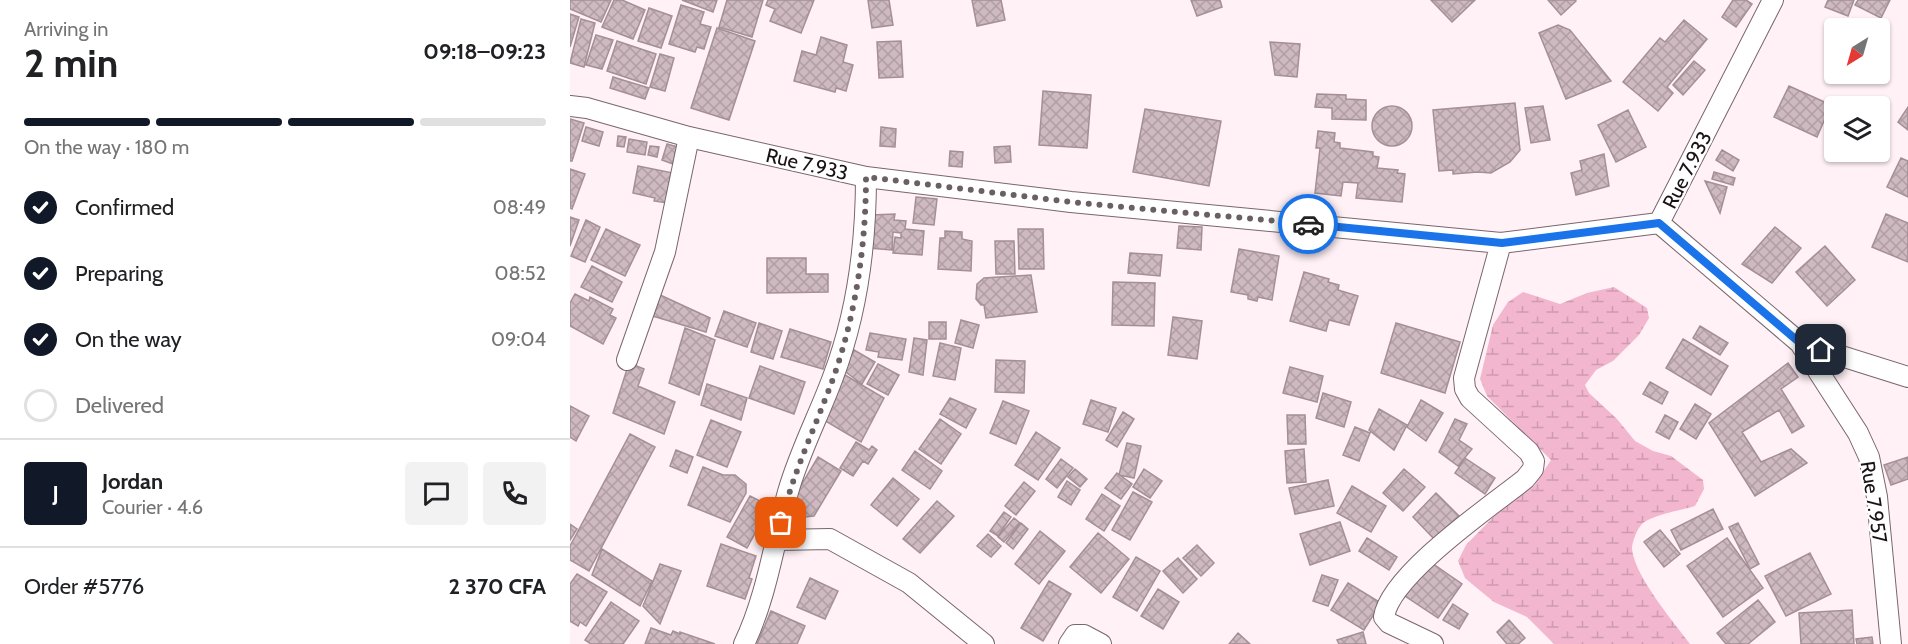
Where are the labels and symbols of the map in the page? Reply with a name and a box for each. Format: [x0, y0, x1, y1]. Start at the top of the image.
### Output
north arrow [1824, 18, 1890, 84]
street label: Rue 7.933 [1657, 127, 1717, 213]
street label: Rue 7.933 [764, 143, 850, 185]
courier [1278, 194, 1338, 254]
pin [1795, 324, 1846, 375]
street label: Rue 7.957 [1856, 459, 1892, 545]
pin [755, 497, 806, 548]

